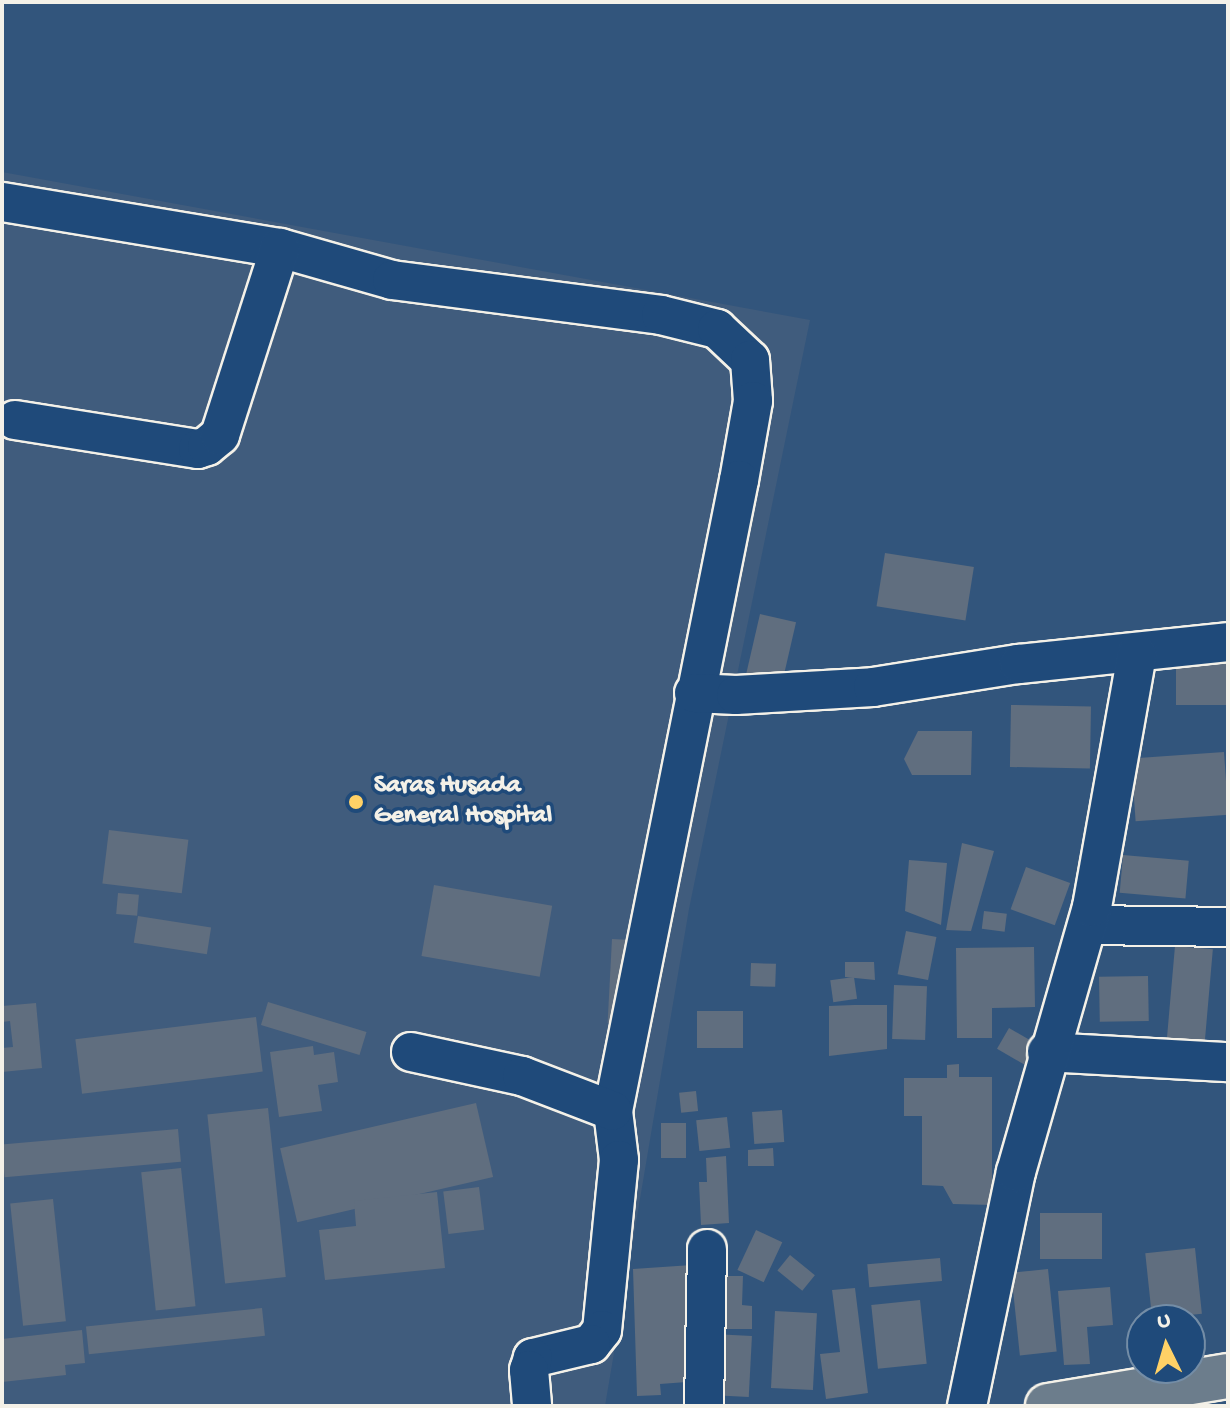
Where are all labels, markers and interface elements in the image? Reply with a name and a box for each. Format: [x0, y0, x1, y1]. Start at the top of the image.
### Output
place label: Saras Husada General Hospital [374, 771, 552, 832]
marker: Saras Husada General Hospital [345, 791, 367, 813]
north arrow [1126, 1304, 1206, 1384]
text: U [1157, 1309, 1172, 1336]

